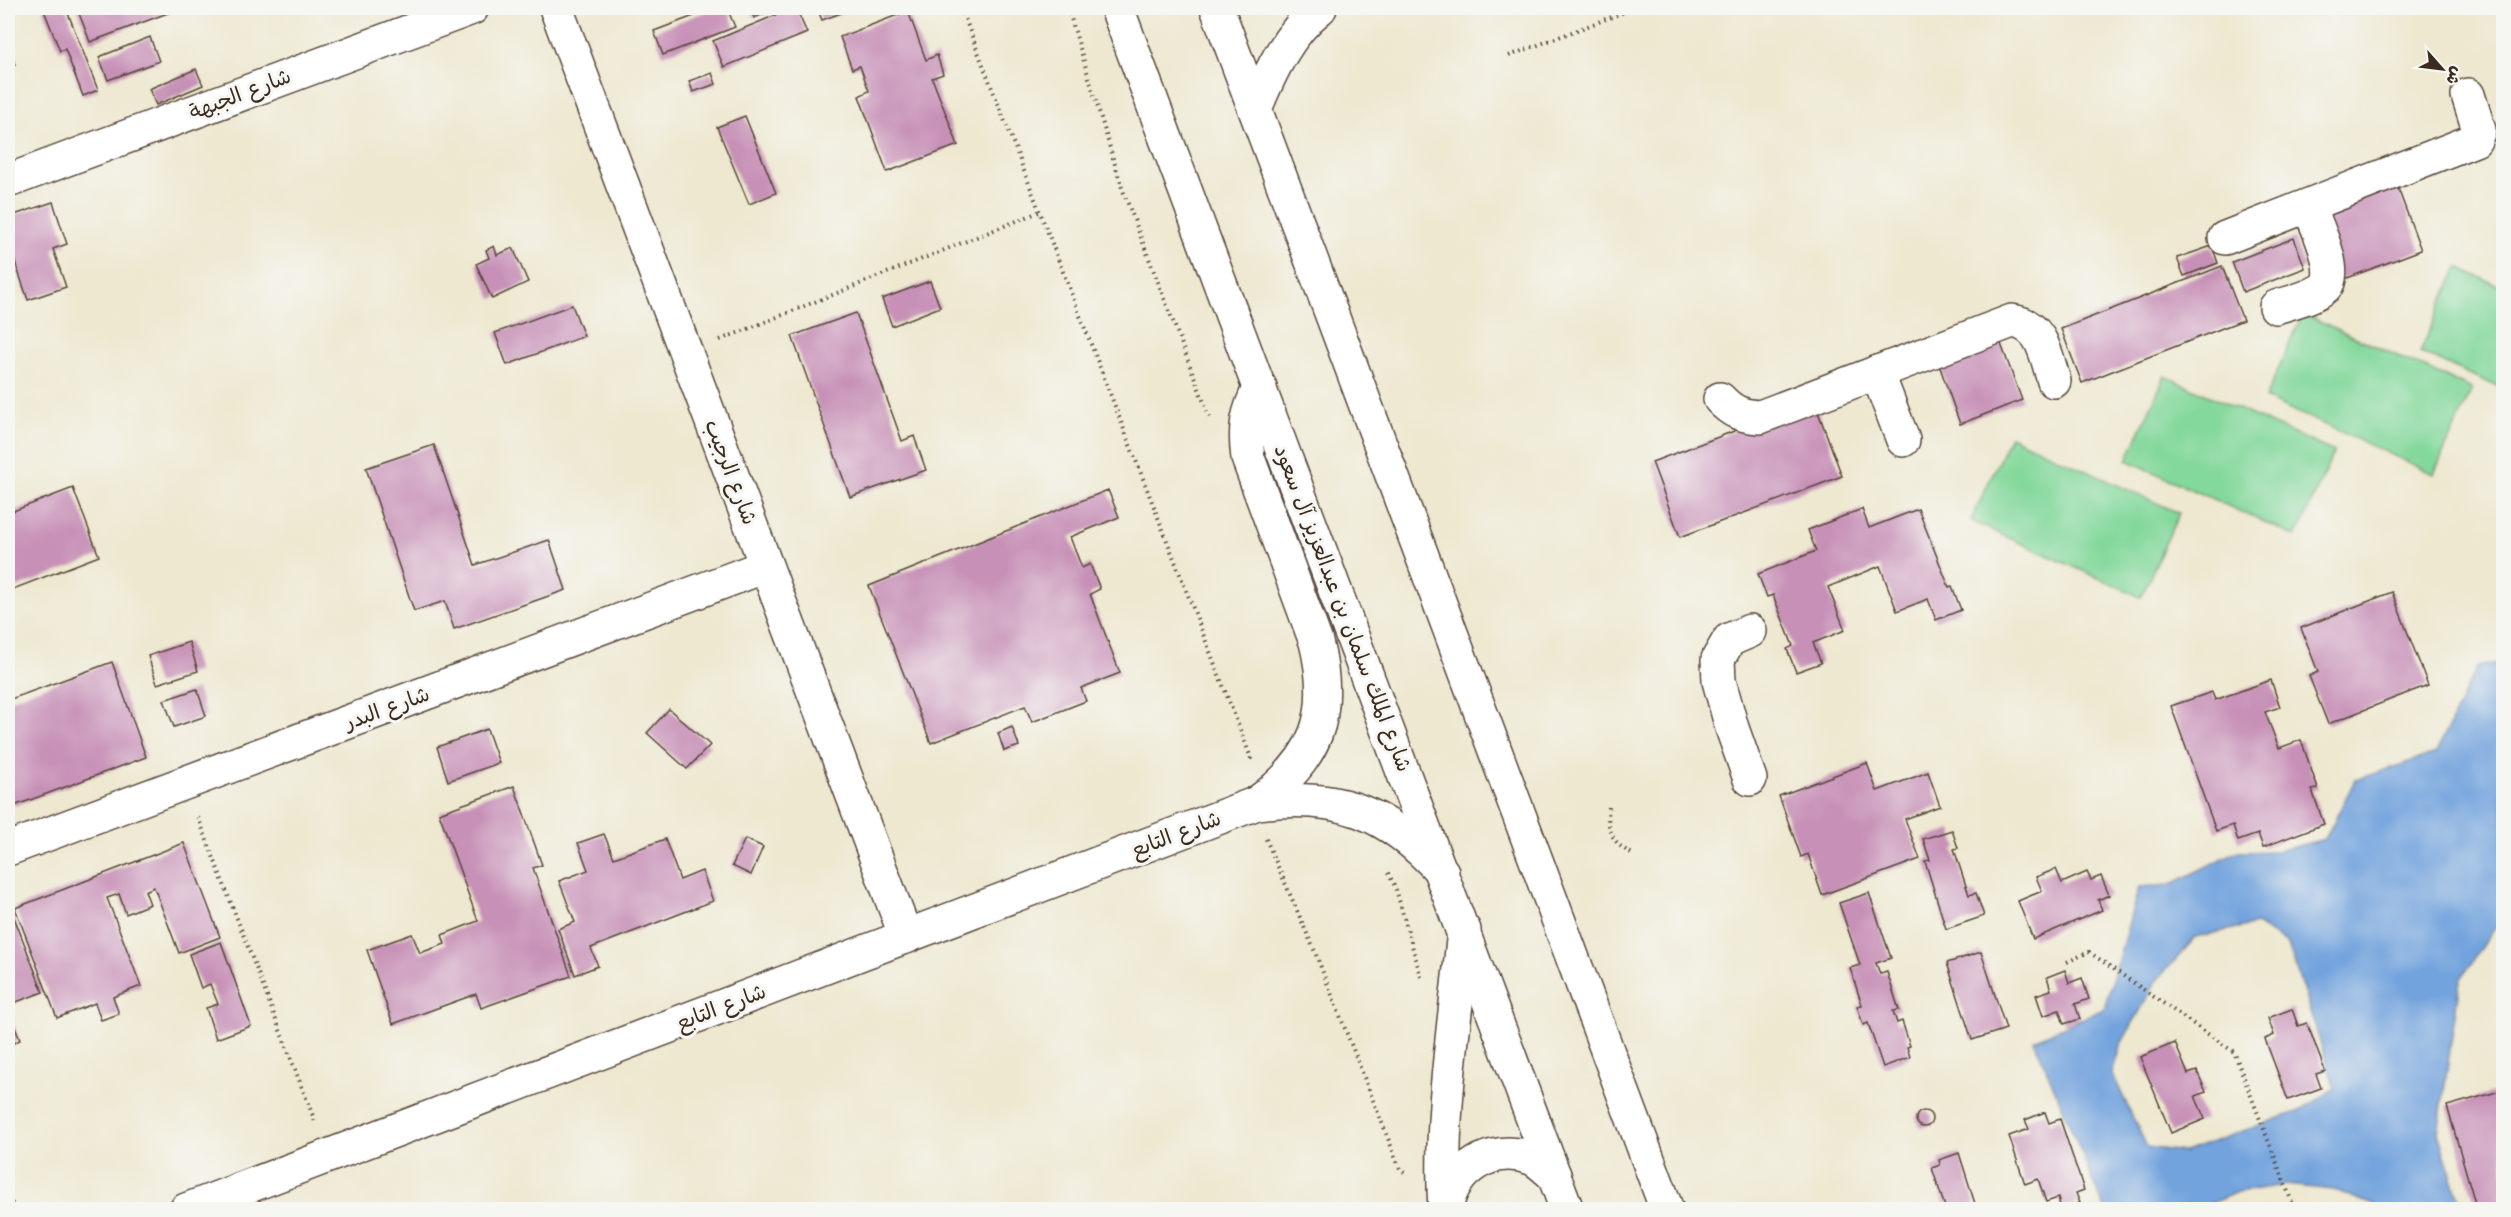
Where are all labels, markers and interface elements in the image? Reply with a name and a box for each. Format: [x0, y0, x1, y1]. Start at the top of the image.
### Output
north arrow [2412, 39, 2472, 99]
street label: شارع الجبهة [185, 62, 295, 127]
text: ش [2441, 63, 2468, 89]
street label: شارع الرجيب [697, 415, 764, 529]
street label: شارع الملك سلمان بن عبدالعزيز آل سعود [1267, 440, 1418, 776]
street label: شارع البدر [339, 680, 434, 738]
street label: شارع التابع [1127, 804, 1225, 865]
street label: شارع التابع [672, 977, 770, 1038]

